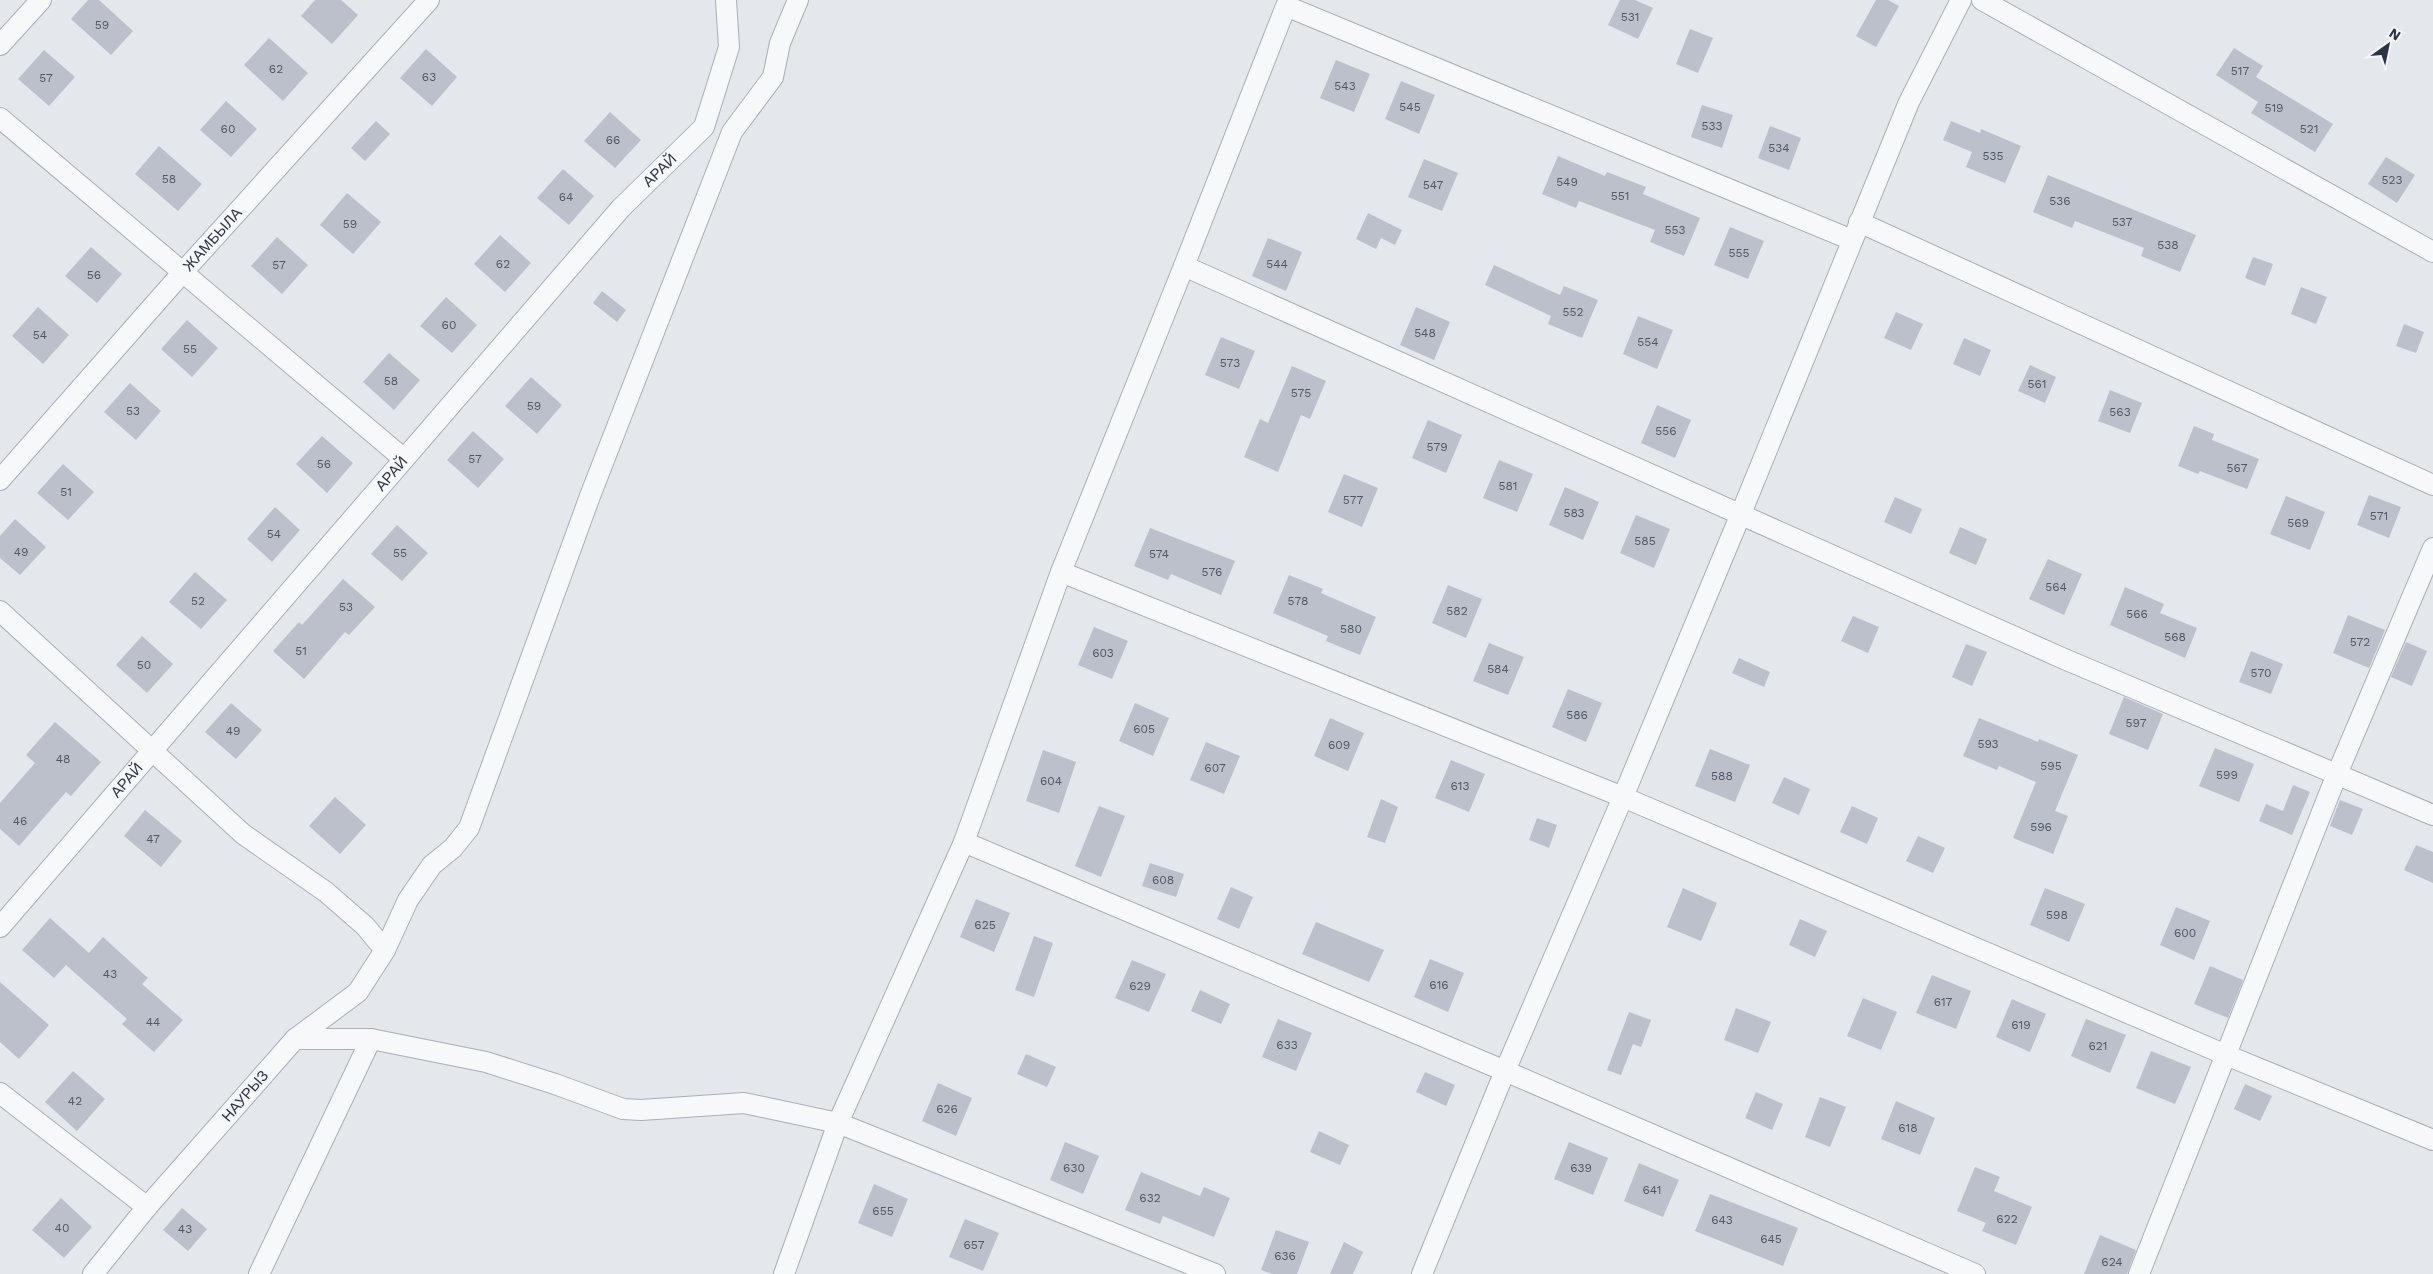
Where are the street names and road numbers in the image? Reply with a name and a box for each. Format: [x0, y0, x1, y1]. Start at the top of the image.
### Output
street label: АРАЙ [639, 150, 680, 191]
street label: ЖАМБЫЛА [179, 204, 246, 275]
street label: АРАЙ [372, 453, 411, 495]
street label: АРАЙ [107, 759, 147, 801]
street label: НАУРЫЗ [218, 1067, 272, 1125]

